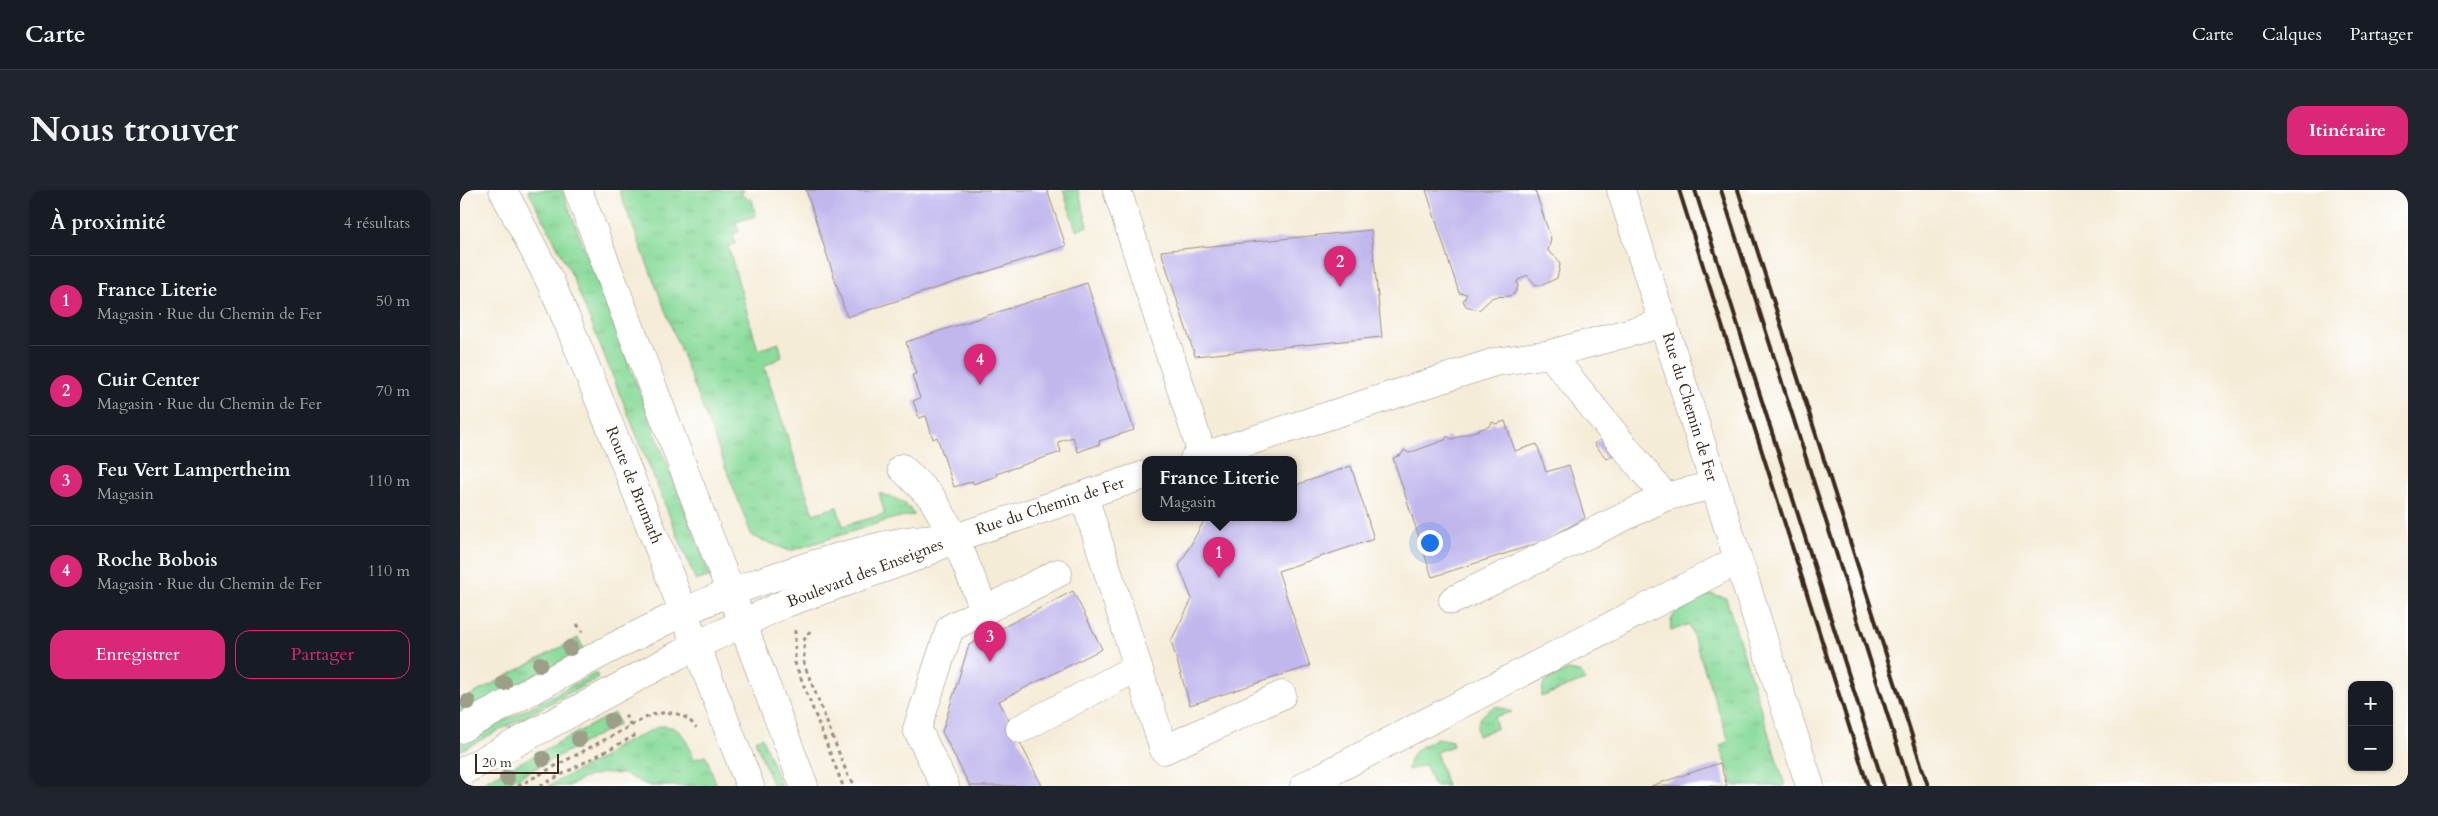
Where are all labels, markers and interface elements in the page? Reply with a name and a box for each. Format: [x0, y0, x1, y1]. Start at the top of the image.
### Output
text: Carte [25, 18, 86, 51]
text: Carte [2192, 22, 2234, 47]
text: Calques [2262, 22, 2322, 47]
text: Partager [2350, 22, 2413, 47]
text: Nous trouver [30, 106, 238, 154]
button: Itinéraire [2287, 106, 2408, 155]
text: À proximité [50, 208, 166, 237]
text: 4 résultats [344, 212, 410, 234]
pin: 2 [1324, 246, 1356, 287]
text: France Literie [97, 277, 217, 303]
text: 1 [62, 290, 70, 312]
text: 50 m [376, 290, 410, 312]
text: Magasin · Rue du Chemin de Fer [97, 303, 322, 325]
street label: Rue du Chemin de Fer [1657, 330, 1723, 484]
pin: 4 [964, 344, 996, 385]
text: Cuir Center [97, 367, 199, 393]
text: 2 [62, 380, 70, 402]
text: 70 m [376, 380, 410, 402]
text: Magasin · Rue du Chemin de Fer [97, 393, 322, 415]
street label: Route de Brumath [600, 423, 668, 547]
popup [1142, 456, 1297, 521]
text: Feu Vert Lampertheim [97, 457, 291, 483]
text: France Literie [1159, 465, 1280, 491]
text: 3 [62, 470, 70, 492]
text: 110 m [368, 470, 410, 492]
street label: Rue du Chemin de Fer [973, 472, 1127, 540]
text: Magasin [97, 483, 154, 505]
text: Magasin [1159, 491, 1216, 513]
your location [1417, 530, 1443, 556]
street label: Boulevard des Enseignes [784, 533, 946, 613]
pin: 1 [1203, 537, 1235, 578]
text: Roche Bobois [97, 547, 218, 573]
text: 4 [62, 560, 70, 582]
text: 110 m [368, 560, 410, 582]
text: Magasin · Rue du Chemin de Fer [97, 573, 322, 595]
pin: 3 [974, 621, 1006, 662]
button: Enregistrer [50, 630, 225, 679]
button: Partager [235, 630, 410, 679]
map controls [2348, 681, 2393, 771]
button: + [2348, 681, 2393, 726]
button: − [2348, 726, 2393, 771]
scale bar [475, 751, 559, 774]
text: 20 m [482, 753, 512, 772]

